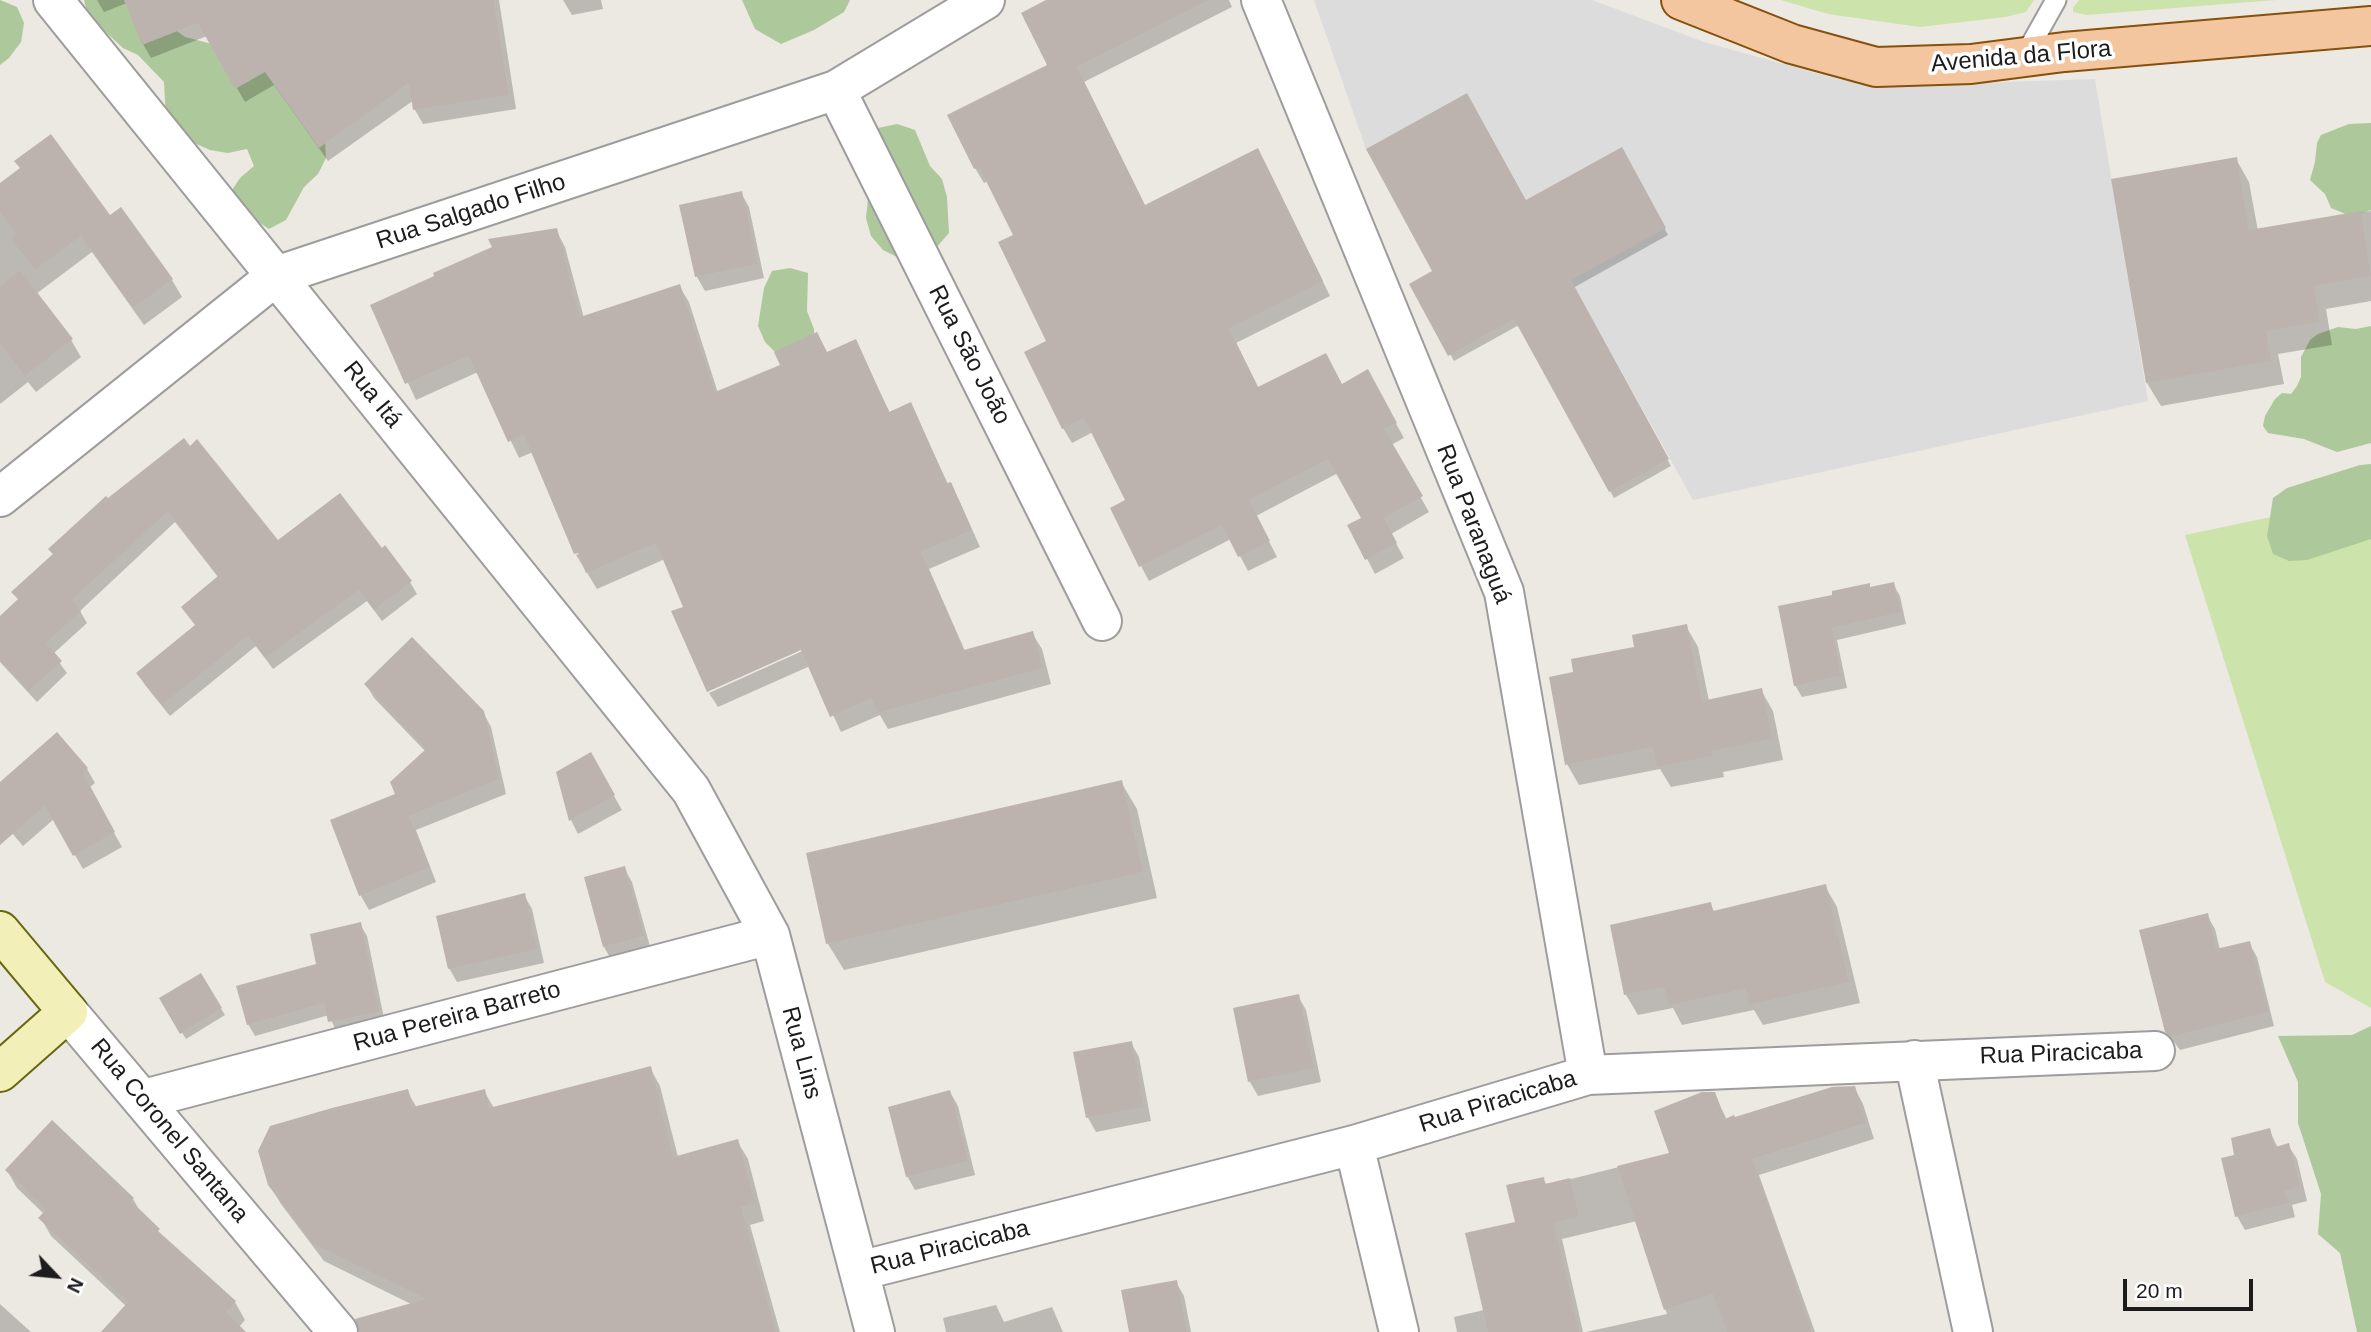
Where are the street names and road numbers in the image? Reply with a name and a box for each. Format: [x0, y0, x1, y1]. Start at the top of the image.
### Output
street label: Avenida da Flora [1930, 35, 2112, 79]
street label: Rua Salgado Filho [373, 168, 569, 256]
street label: Rua São João [922, 281, 1016, 429]
street label: Rua Itá [336, 356, 408, 434]
street label: Rua Paranaguá [1429, 440, 1517, 608]
street label: Rua Pereira Barreto [350, 975, 564, 1059]
street label: Rua Lins [775, 1004, 827, 1102]
street label: Rua Coronel Santana [84, 1033, 254, 1229]
street label: Rua Piracicaba [1979, 1037, 2143, 1071]
street label: Rua Piracicaba [1416, 1064, 1580, 1140]
street label: Rua Piracicaba [868, 1214, 1032, 1282]

